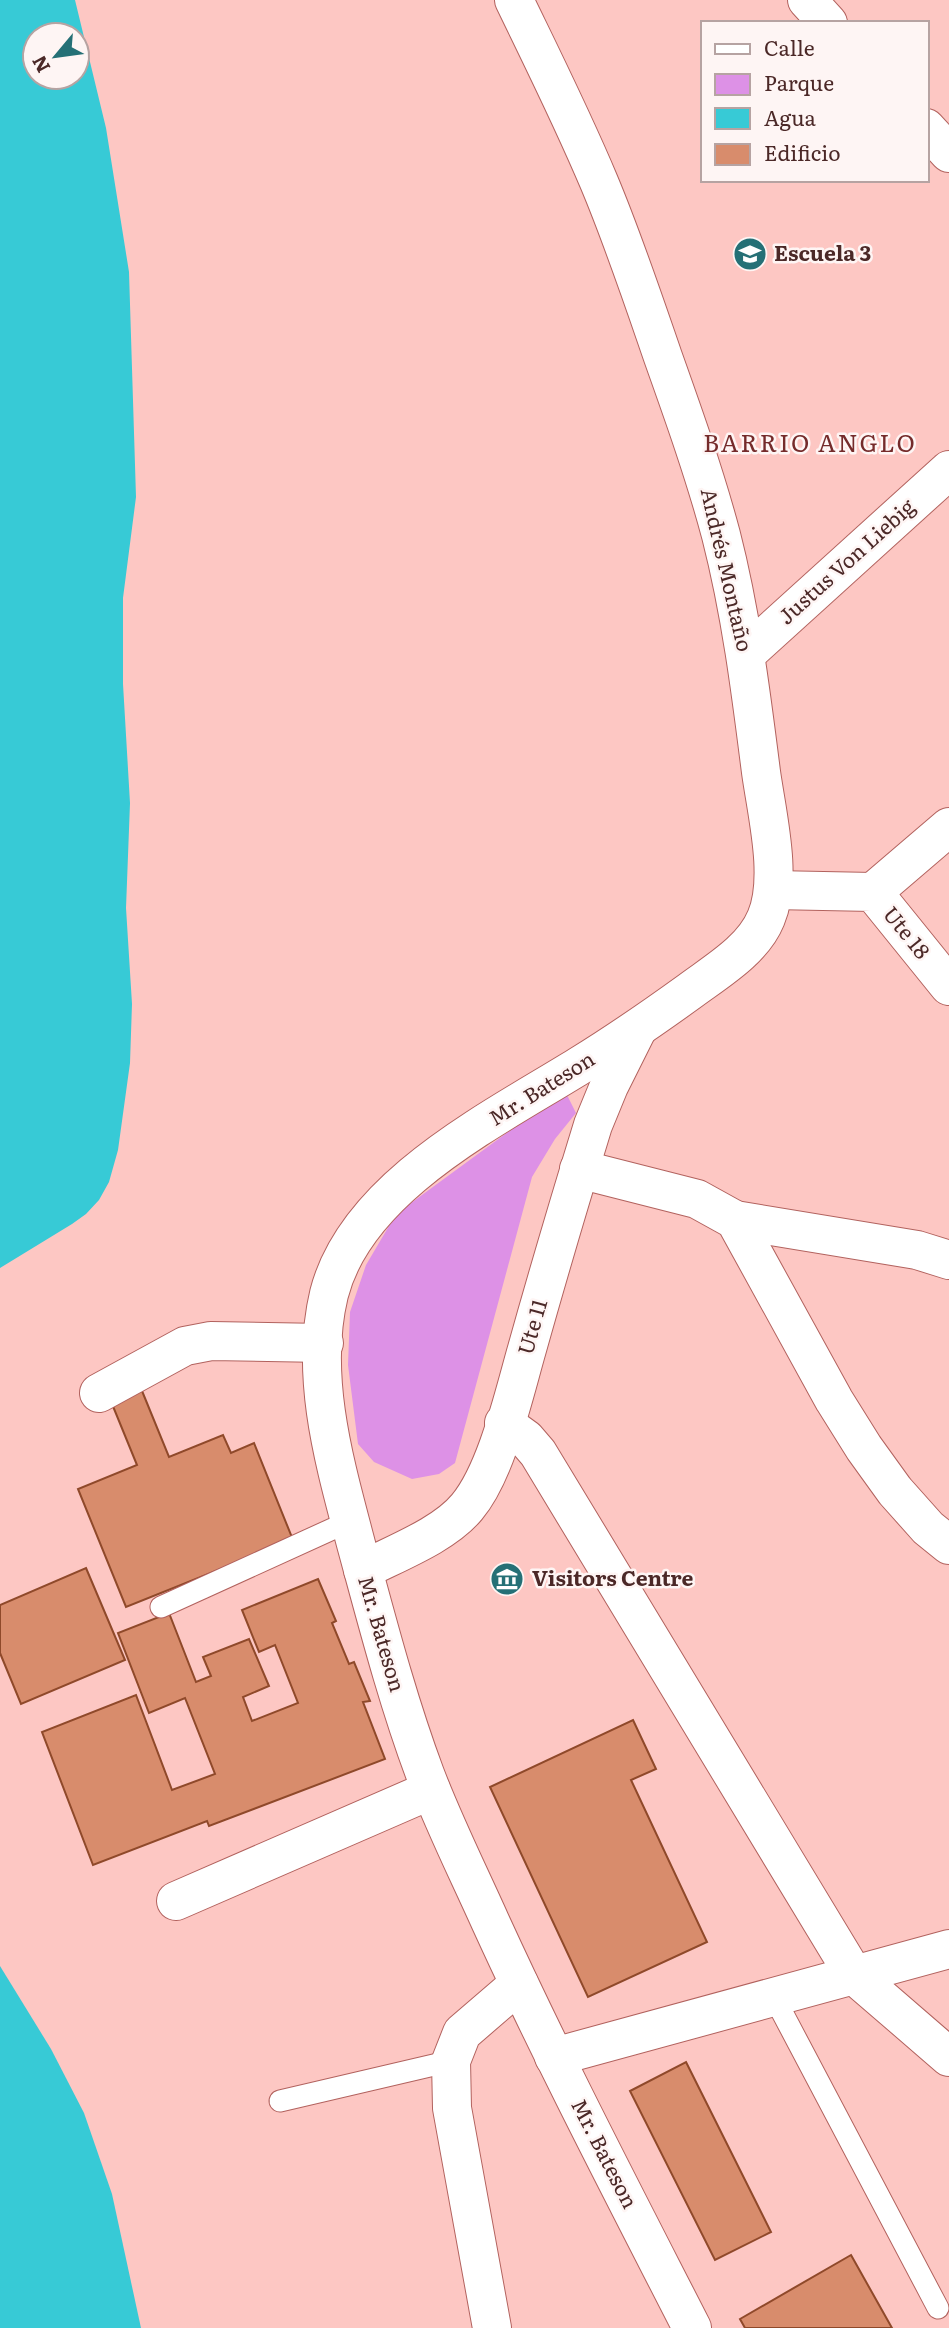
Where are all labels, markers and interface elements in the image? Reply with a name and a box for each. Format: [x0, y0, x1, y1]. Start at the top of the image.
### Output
north arrow [21, 21, 91, 91]
legend [701, 21, 928, 182]
text: Calle [764, 31, 815, 62]
text: N [24, 51, 56, 78]
text: Parque [764, 66, 834, 97]
text: Agua [764, 101, 816, 132]
text: Edificio [764, 136, 840, 167]
school or university icon: Escuela 3 [731, 235, 769, 273]
place label: Escuela 3 [774, 236, 871, 267]
district label: BARRIO ANGLO [703, 424, 917, 459]
street label: Andrés Montaño [695, 485, 762, 654]
street label: Justus Von Liebig [770, 490, 921, 630]
street label: Ute 18 [877, 898, 939, 964]
street label: Mr. Bateson [482, 1042, 600, 1132]
street label: Ute 11 [508, 1294, 553, 1358]
museum icon: Visitors Centre [488, 1560, 526, 1598]
place label: Visitors Centre [532, 1561, 693, 1592]
street label: Mr. Bateson [352, 1572, 415, 1695]
street label: Mr. Bateson [565, 2093, 647, 2213]

